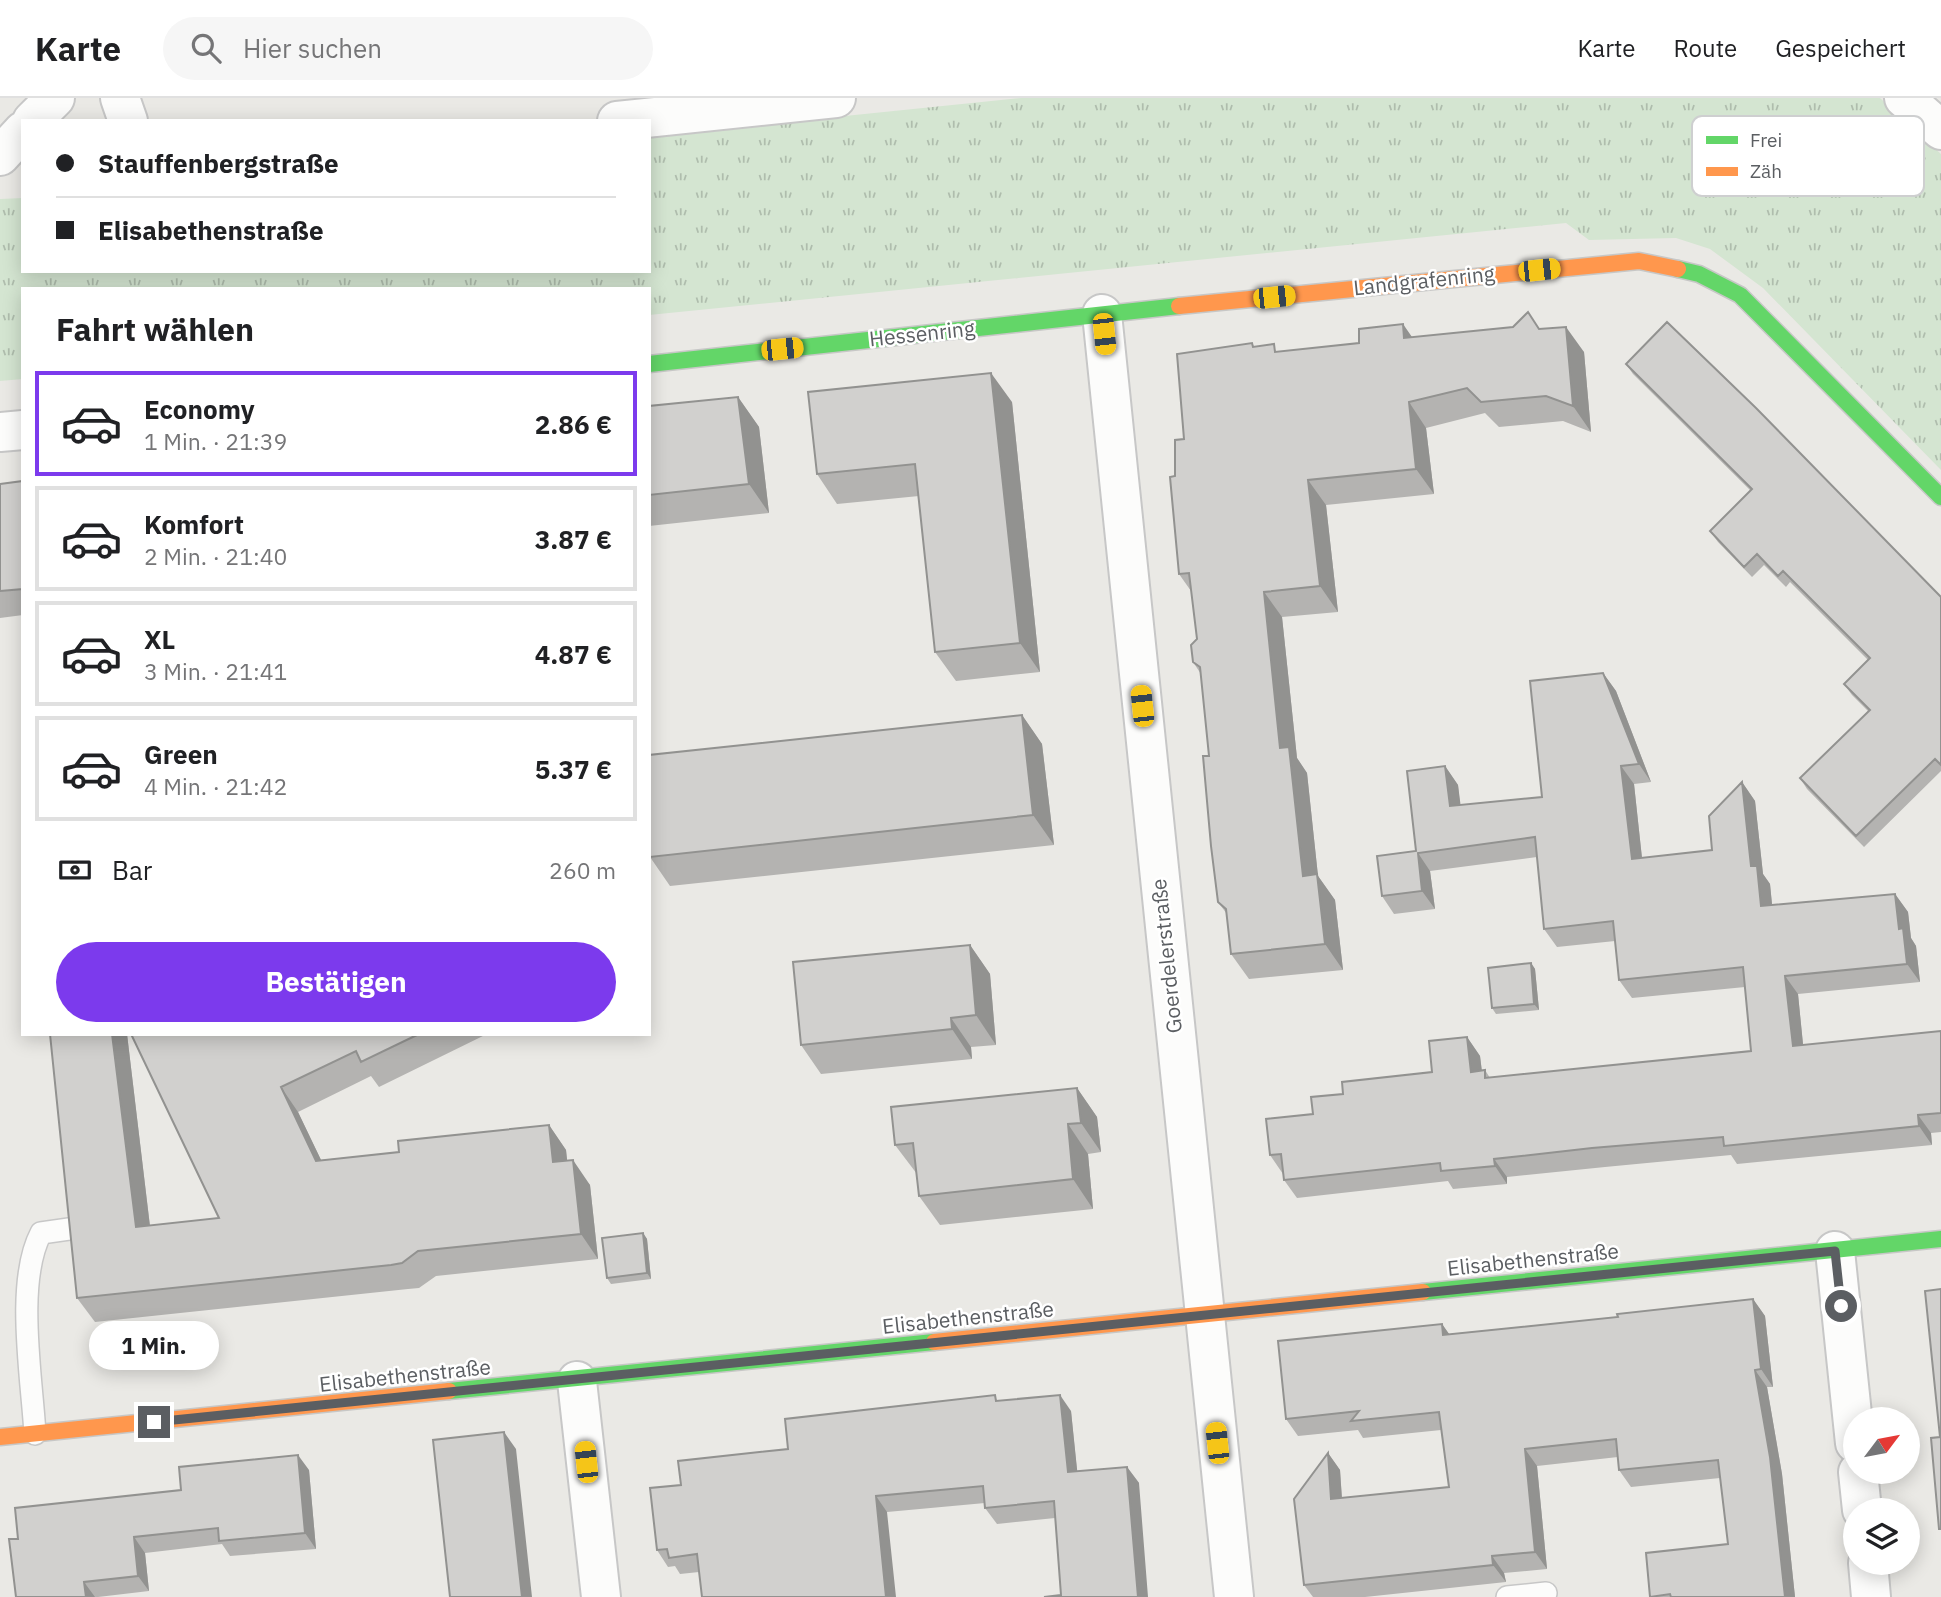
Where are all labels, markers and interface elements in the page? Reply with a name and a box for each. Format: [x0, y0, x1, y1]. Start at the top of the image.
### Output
search box [163, 17, 653, 80]
text: Karte [35, 27, 121, 70]
icon: search [187, 29, 225, 67]
text: Hier suchen [243, 31, 382, 65]
text: Karte [1577, 32, 1636, 64]
text: Route [1674, 32, 1737, 64]
text: Gespeichert [1775, 32, 1906, 64]
legend [1692, 116, 1924, 196]
text: Frei [1750, 128, 1782, 152]
text: Stauffenbergstraße [98, 146, 339, 180]
text: Zäh [1750, 159, 1782, 183]
text: Elisabethenstraße [98, 213, 324, 247]
car [1518, 257, 1561, 283]
street label: Landgrafenring [1352, 259, 1496, 301]
car [1253, 284, 1296, 310]
text: Fahrt wählen [56, 308, 254, 350]
car [1092, 312, 1117, 356]
street label: Hessenring [868, 314, 976, 352]
car [761, 336, 804, 362]
icon: car [60, 392, 123, 455]
text: Economy [144, 392, 255, 426]
text: 2.86 € [535, 407, 612, 441]
text: 1 Min. · 21:39 [144, 426, 287, 456]
icon: car [60, 507, 123, 570]
text: Komfort [144, 507, 244, 541]
text: 3.87 € [535, 522, 612, 556]
text: 2 Min. · 21:40 [144, 541, 287, 571]
icon: car [60, 622, 123, 685]
text: XL [144, 622, 175, 656]
text: 4.87 € [535, 637, 612, 671]
text: 3 Min. · 21:41 [144, 656, 287, 686]
car [1130, 684, 1155, 728]
icon: car [60, 737, 123, 800]
text: Green [144, 737, 218, 771]
text: 5.37 € [535, 752, 612, 786]
text: 4 Min. · 21:42 [144, 771, 287, 801]
icon: cash [56, 851, 94, 889]
text: Bar [112, 853, 152, 887]
text: 260 m [549, 855, 616, 885]
street label: Goerdelerstraße [1144, 877, 1188, 1035]
button: Bestätigen [56, 942, 616, 1022]
street label: Elisabethenstraße [1446, 1236, 1620, 1282]
route start [1825, 1290, 1857, 1322]
street label: Elisabethenstraße [881, 1294, 1055, 1340]
callout: 1 Min. [89, 1320, 219, 1370]
text: 1 Min. [121, 1330, 187, 1360]
street label: Elisabethenstraße [318, 1352, 492, 1398]
route end [138, 1406, 170, 1438]
north arrow [1843, 1407, 1920, 1484]
map controls [1843, 1407, 1920, 1575]
car [1205, 1421, 1230, 1465]
car [574, 1440, 599, 1484]
button: layers [1843, 1498, 1920, 1575]

